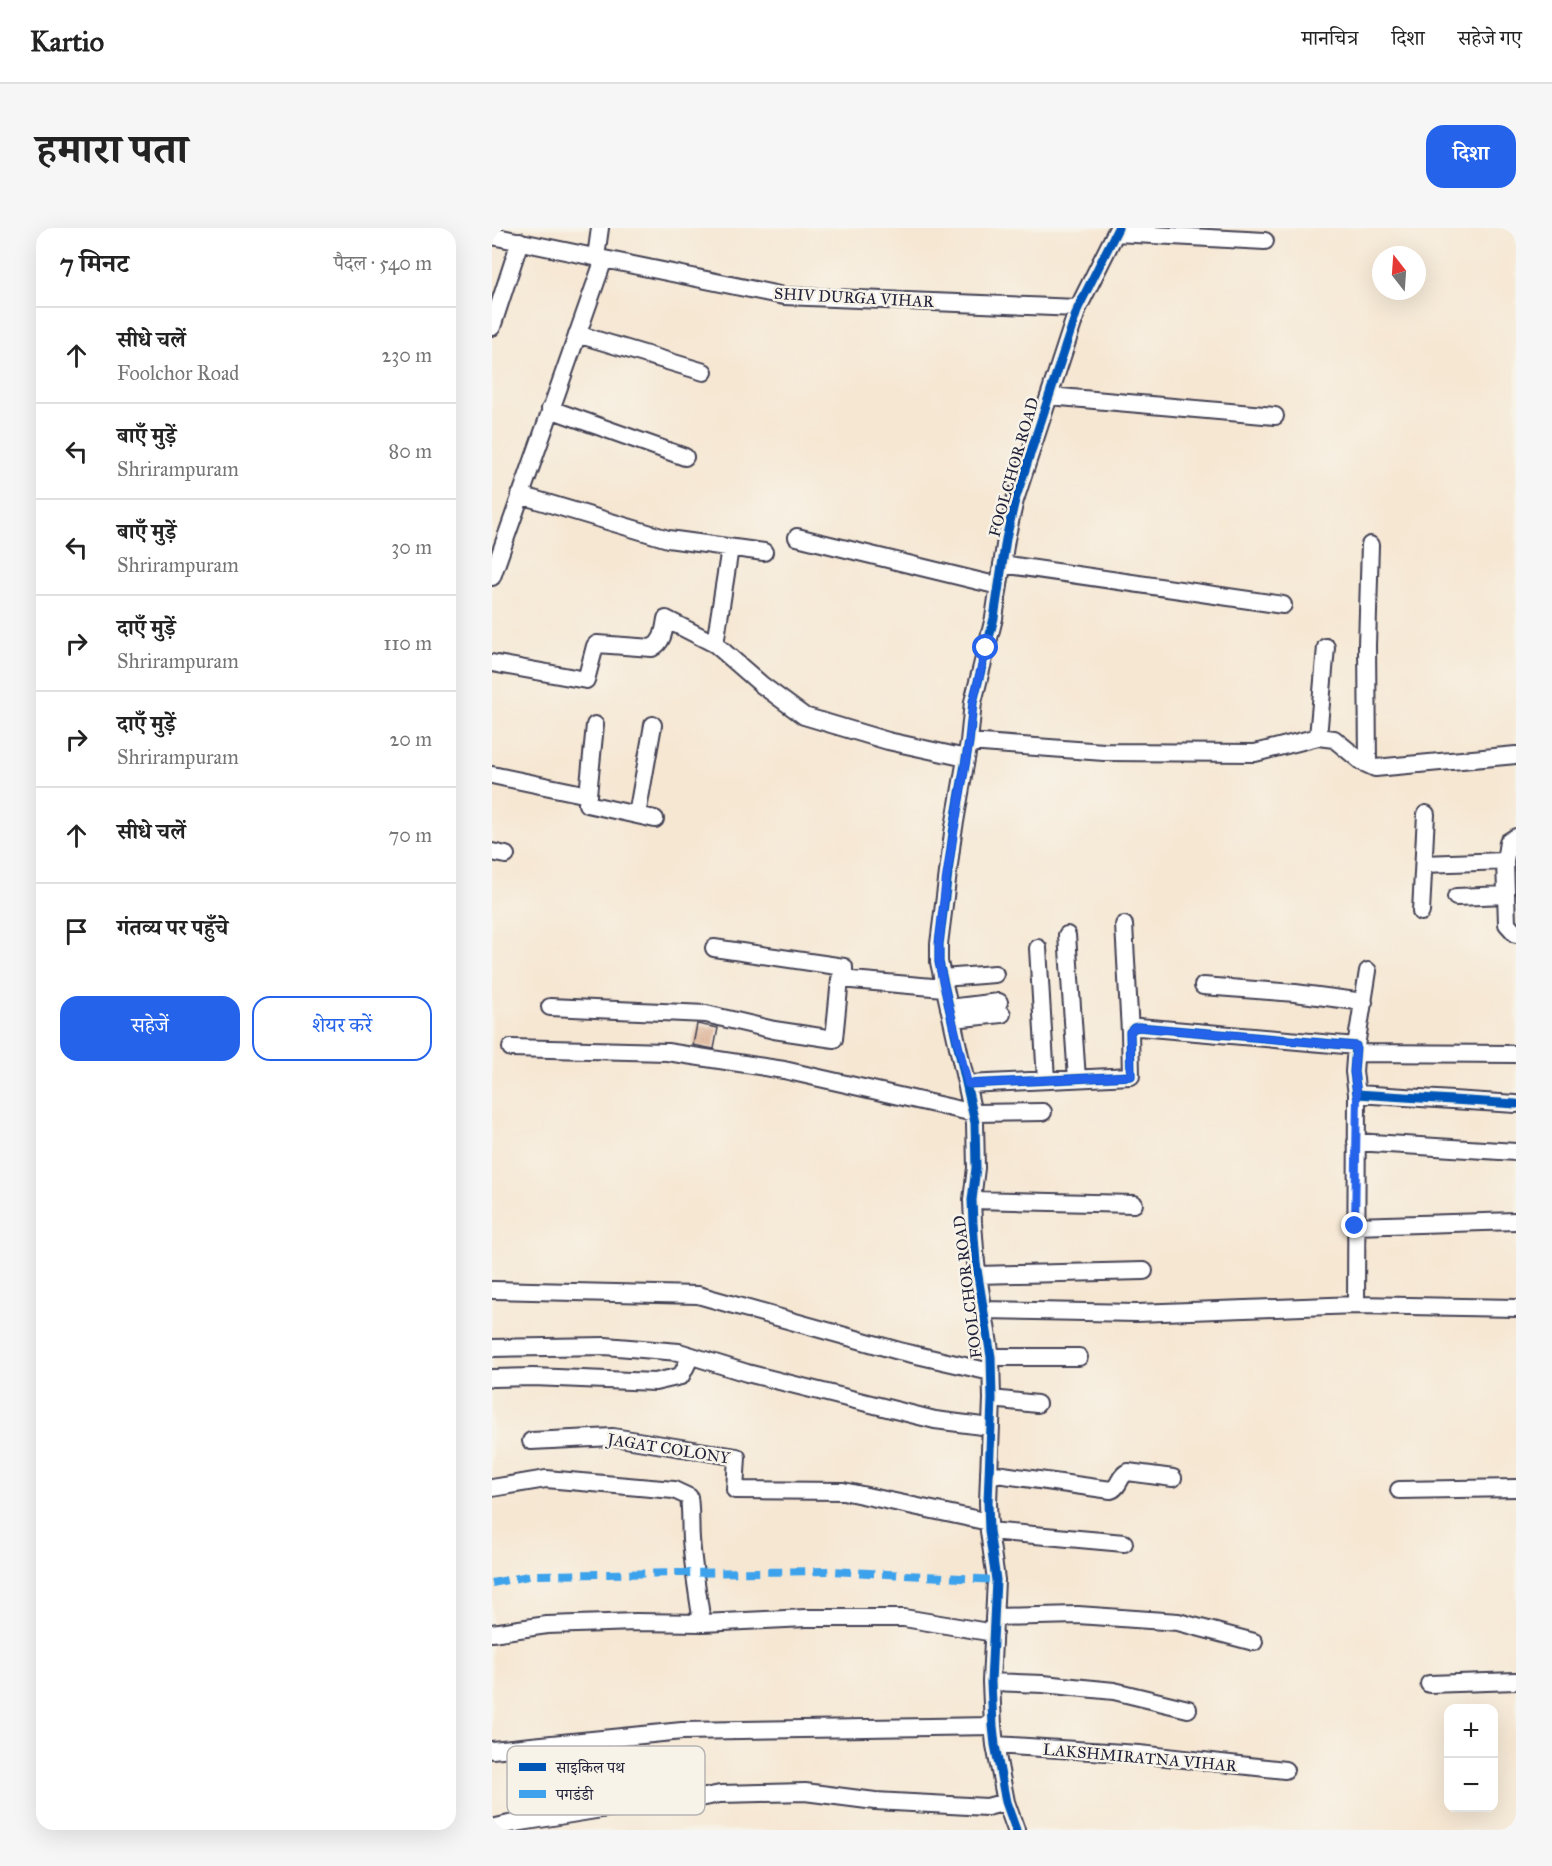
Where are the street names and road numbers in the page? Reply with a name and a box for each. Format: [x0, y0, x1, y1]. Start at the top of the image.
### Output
street label: SHIV DURGA VIHAR [773, 284, 935, 311]
street label: FOOLCHOR ROAD [984, 395, 1042, 539]
street label: FOOLCHOR ROAD [949, 1214, 986, 1360]
street label: JAGAT COLONY [604, 1429, 732, 1469]
street label: LAKSHMIRATNA VIHAR [1042, 1740, 1239, 1776]

